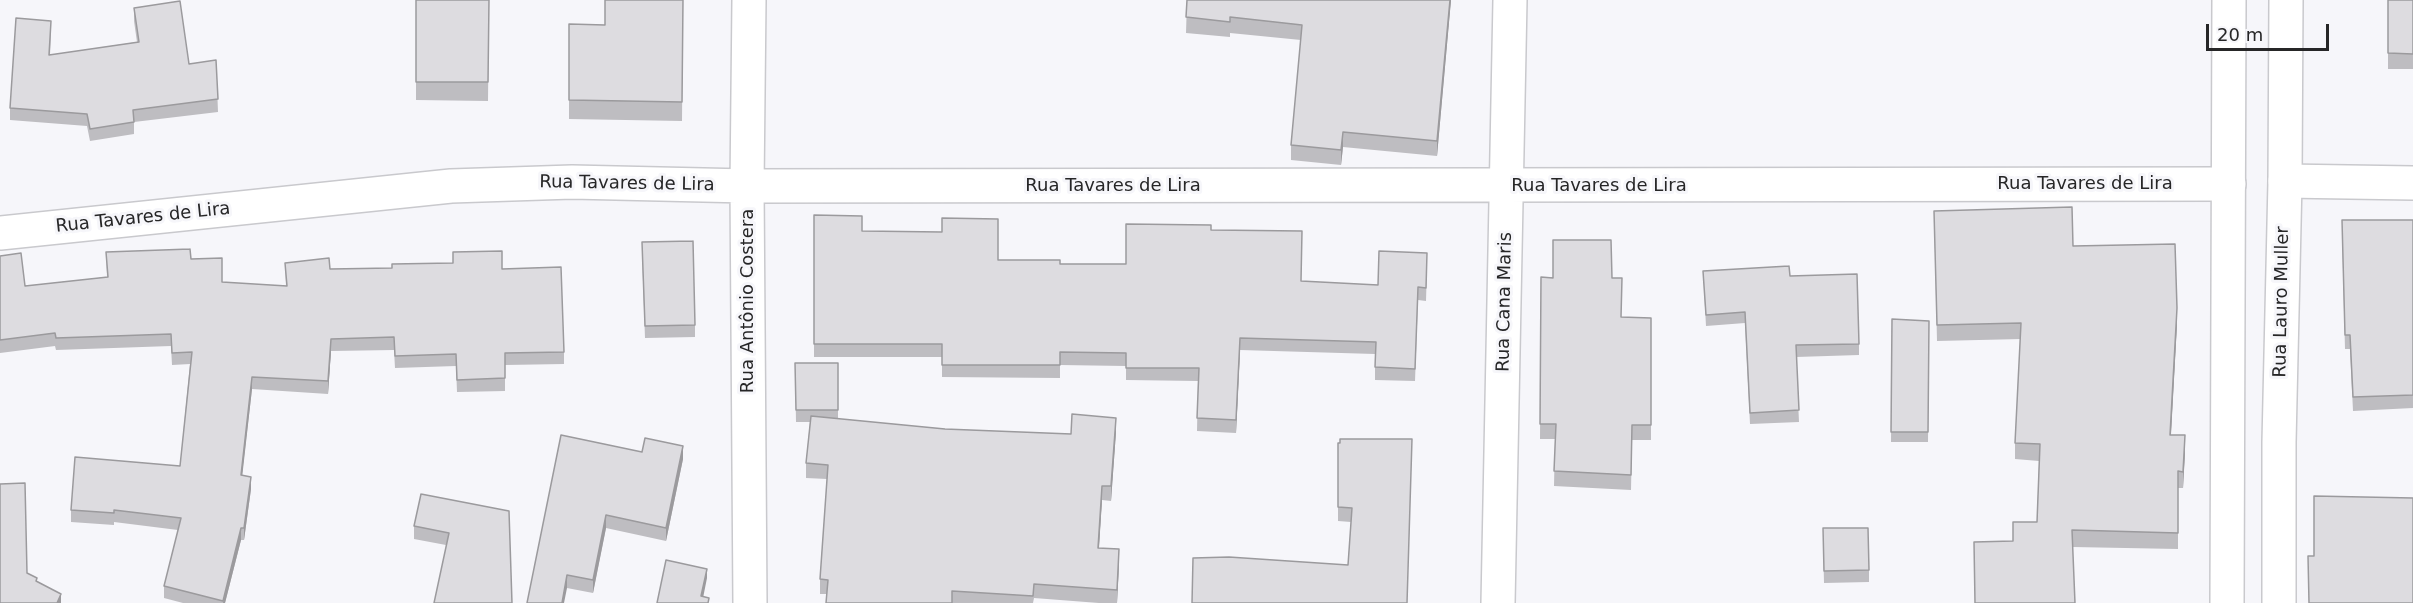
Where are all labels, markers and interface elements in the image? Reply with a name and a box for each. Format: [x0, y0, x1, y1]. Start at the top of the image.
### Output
scale bar [2209, 12, 2332, 50]
text: 20 m [2217, 24, 2263, 45]
street label: Rua Tavares de Lira [539, 172, 715, 196]
street label: Rua Tavares de Lira [1997, 173, 2173, 195]
street label: Rua Tavares de Lira [1025, 175, 1201, 197]
street label: Rua Tavares de Lira [1511, 175, 1687, 197]
street label: Rua Tavares de Lira [55, 198, 231, 238]
street label: Rua Antônio Costera [737, 209, 759, 393]
street label: Rua Lauro Muller [2270, 226, 2294, 378]
street label: Rua Cana Maris [1493, 232, 1517, 372]

